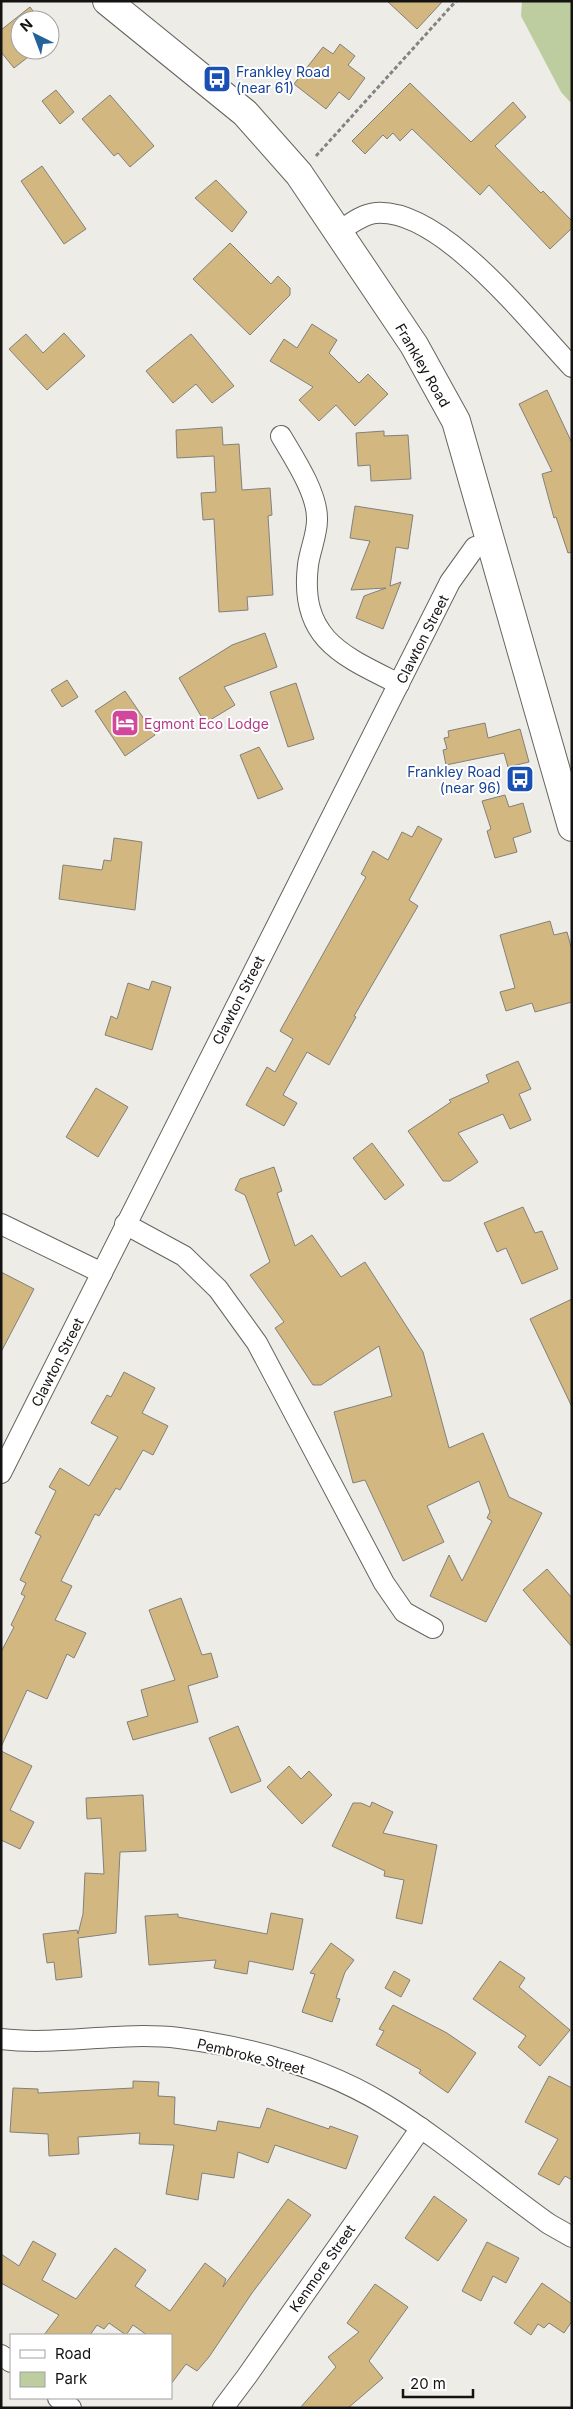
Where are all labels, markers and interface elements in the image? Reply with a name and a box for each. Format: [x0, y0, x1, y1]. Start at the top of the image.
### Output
north arrow [10, 10, 60, 60]
text: N [16, 15, 36, 35]
place label: Frankley Road (near 61) [236, 63, 330, 96]
bus stop icon: Frankley Road (near 61) [202, 64, 232, 94]
street label: Frankley Road [392, 320, 454, 410]
street label: Clawton Street [392, 591, 452, 686]
hotel icon: Egmont Eco Lodge [110, 708, 140, 738]
place label: Egmont Eco Lodge [144, 715, 269, 732]
place label: Frankley Road (near 96) [407, 763, 501, 796]
bus stop icon: Frankley Road (near 96) [505, 764, 535, 794]
street label: Clawton Street [208, 952, 268, 1047]
street label: Clawton Street [27, 1314, 87, 1409]
street label: Pembroke Street [195, 2034, 307, 2078]
street label: Kenmore Street [286, 2221, 359, 2315]
legend [10, 2334, 172, 2399]
text: Road [55, 2344, 91, 2363]
scale bar [403, 2366, 473, 2398]
text: Park [55, 2369, 88, 2388]
text: 20 m [410, 2374, 446, 2393]

